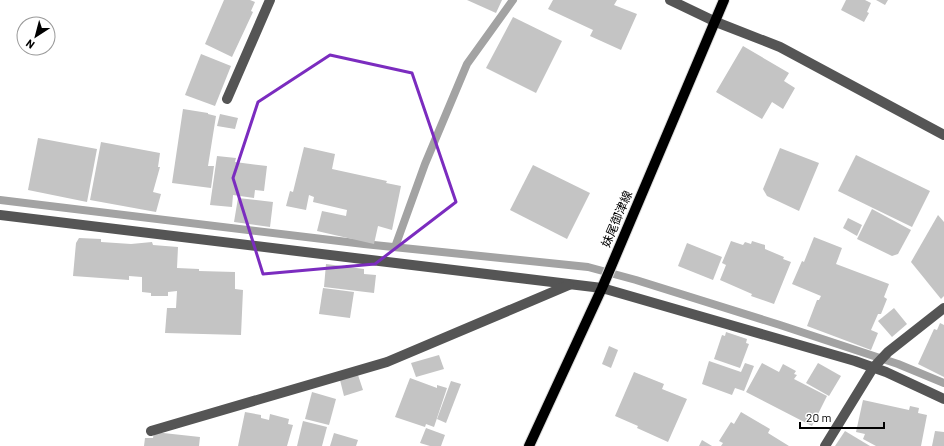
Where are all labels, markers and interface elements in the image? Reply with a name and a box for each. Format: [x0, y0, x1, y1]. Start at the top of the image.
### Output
north arrow [16, 16, 56, 56]
text: N [23, 37, 37, 52]
street label: 妹尾御津線 [598, 188, 634, 249]
scale bar [800, 404, 884, 430]
text: 20 m [806, 410, 832, 424]

